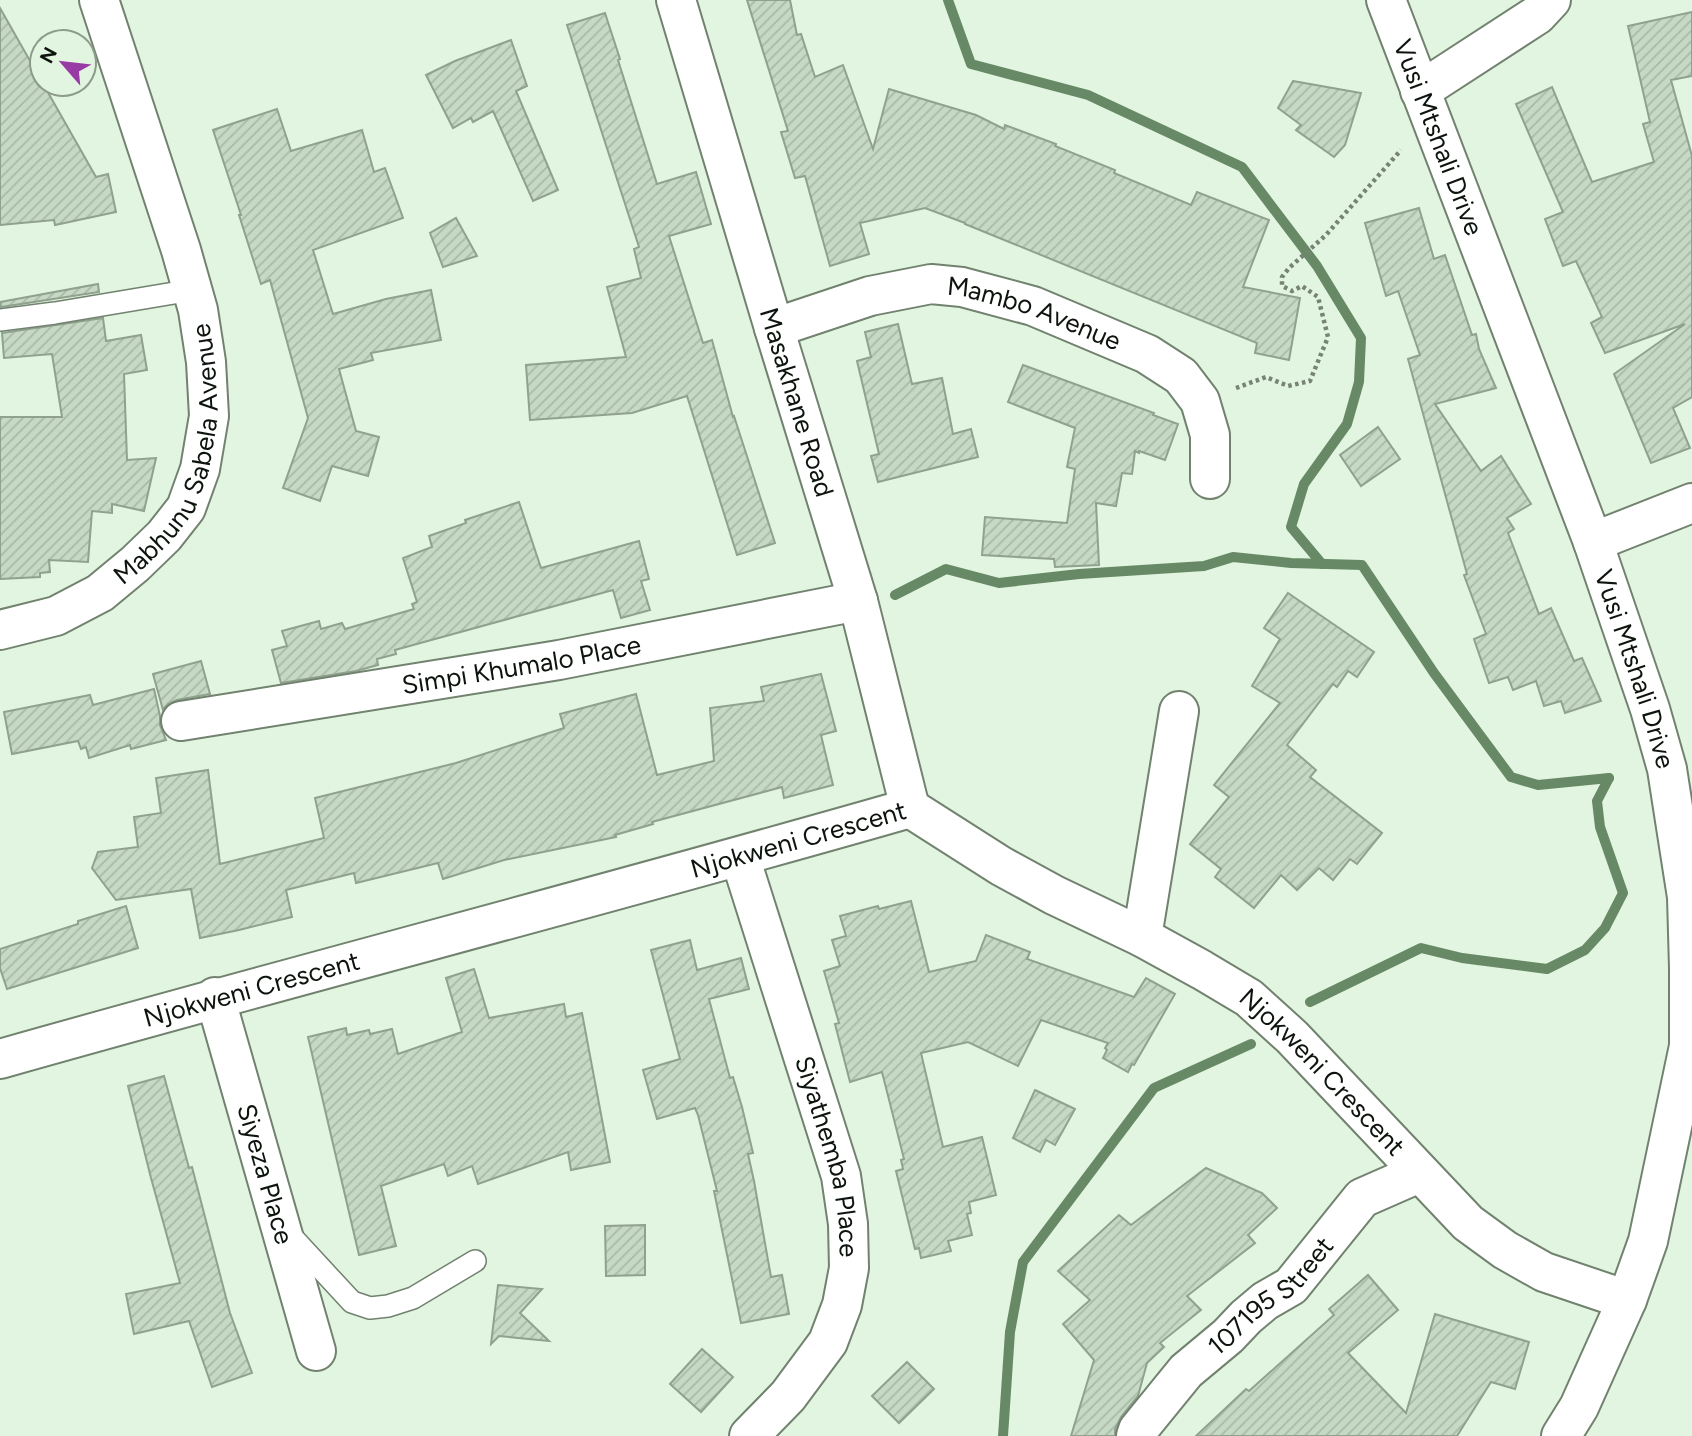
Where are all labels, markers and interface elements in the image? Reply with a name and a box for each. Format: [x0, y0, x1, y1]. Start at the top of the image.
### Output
north arrow [28, 28, 98, 98]
street label: Vusi Mtshali Drive [1387, 35, 1490, 240]
text: N [35, 43, 62, 67]
street label: Mambo Avenue [946, 270, 1126, 357]
street label: Masakhane Road [753, 304, 841, 501]
street label: Mabhunu Sabela Avenue [107, 321, 225, 591]
street label: Vusi Mtshali Drive [1588, 565, 1682, 772]
street label: Simpi Khumalo Place [400, 628, 644, 701]
street label: Njokweni Crescent [687, 794, 910, 885]
street label: Njokweni Crescent [140, 944, 363, 1034]
street label: Njokweni Crescent [1233, 981, 1412, 1162]
street label: Siyathemba Place [788, 1052, 865, 1258]
street label: Siyeza Place [230, 1100, 301, 1248]
street label: 107195 Street [1201, 1230, 1340, 1362]

